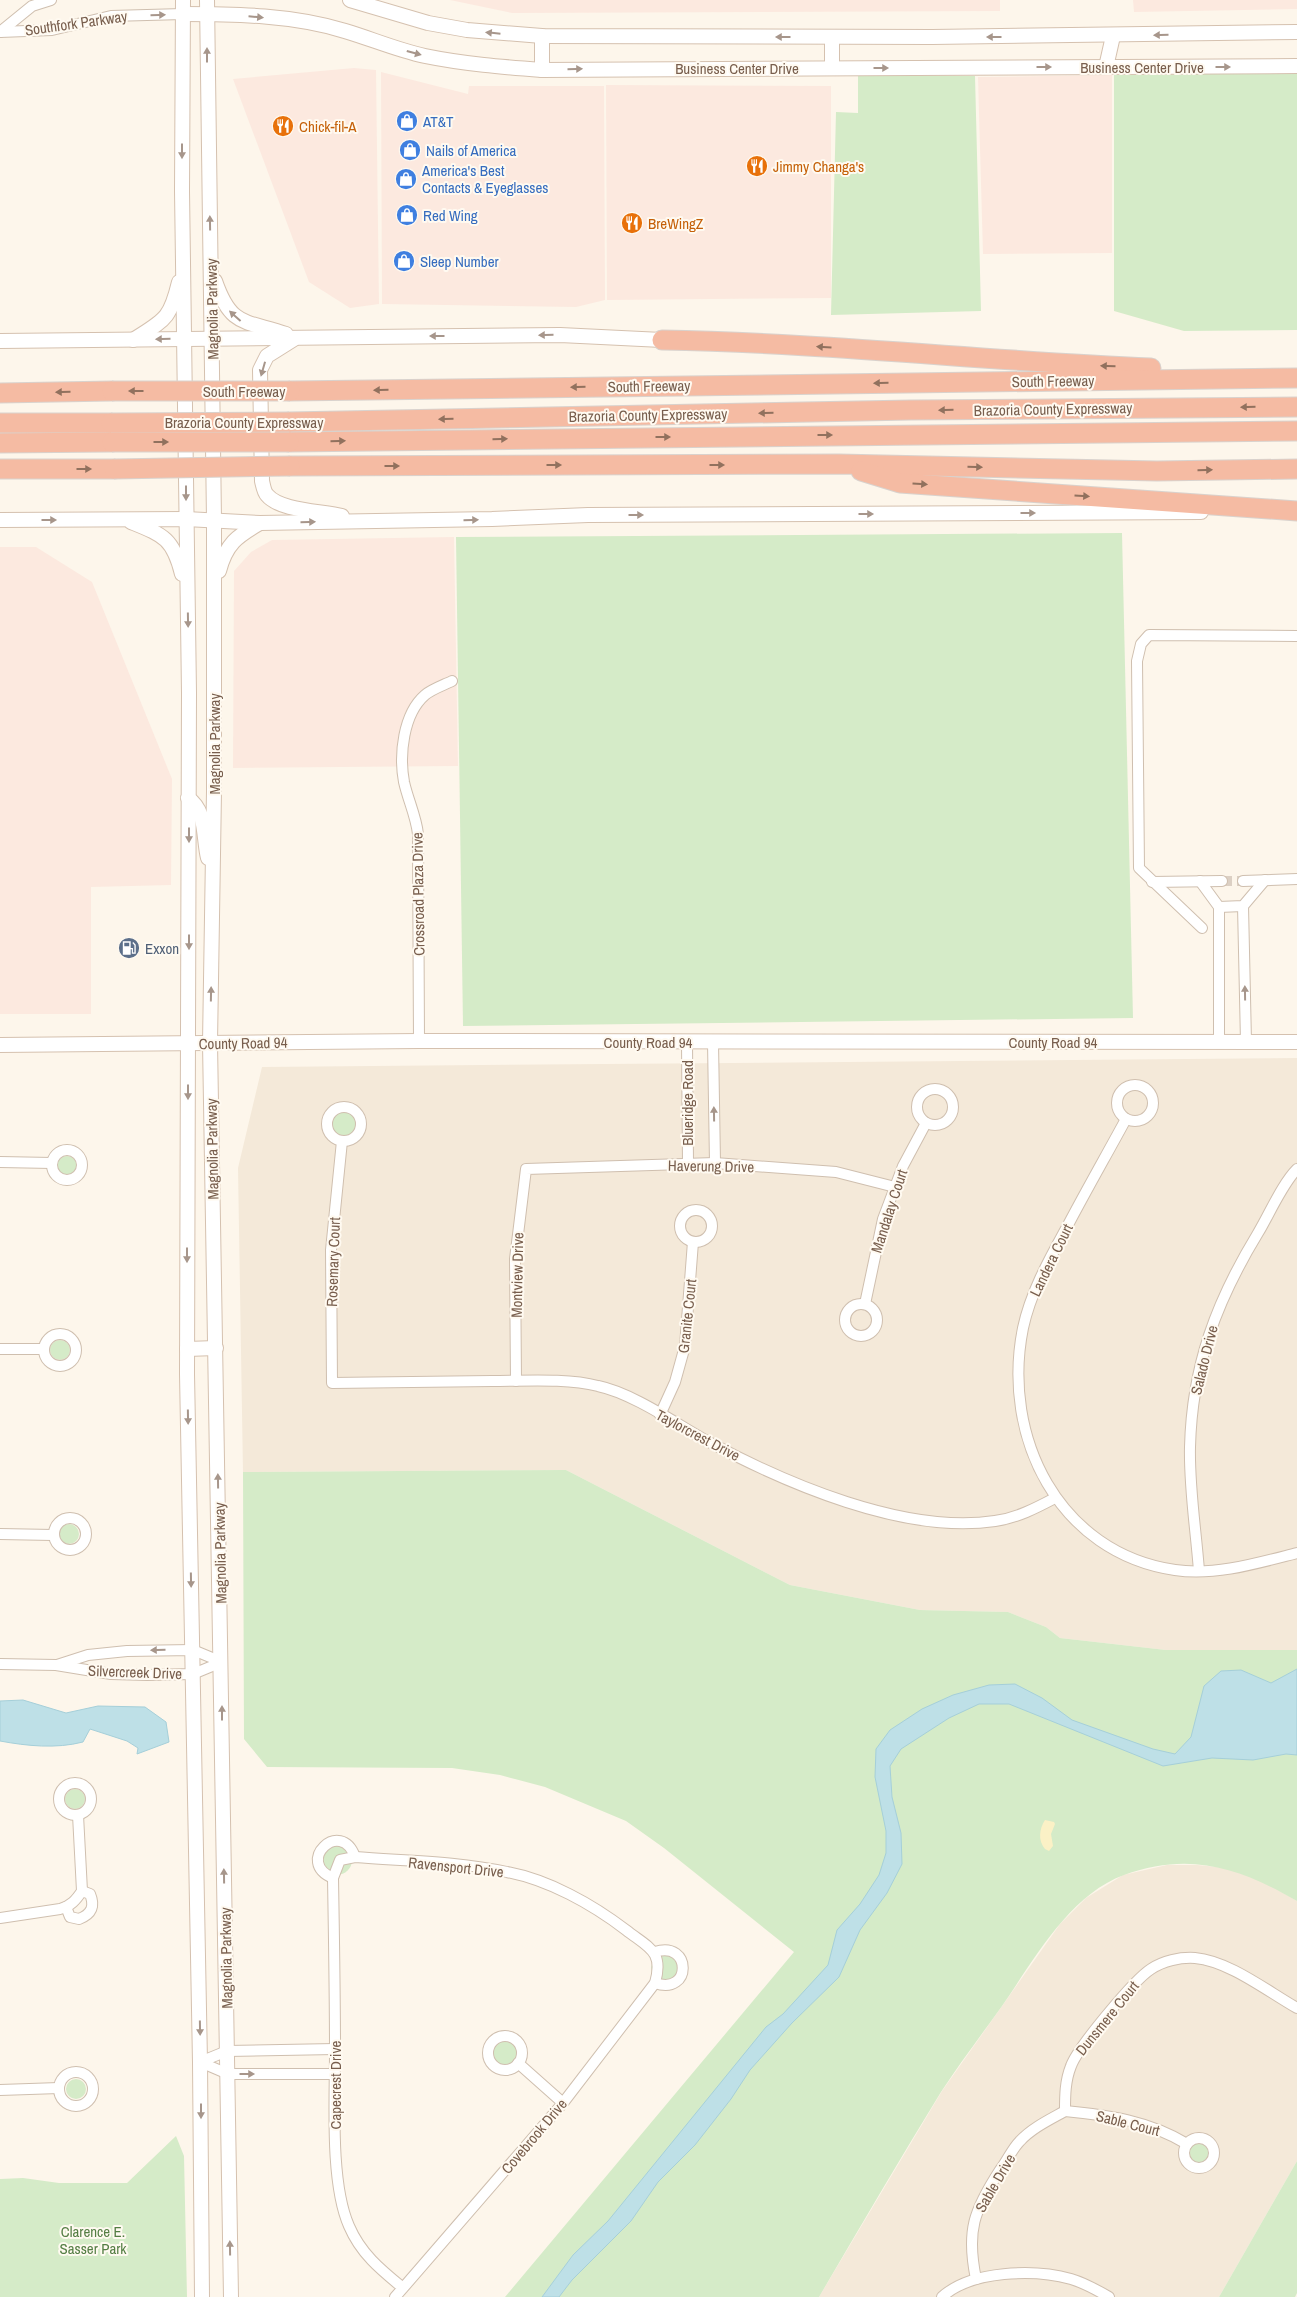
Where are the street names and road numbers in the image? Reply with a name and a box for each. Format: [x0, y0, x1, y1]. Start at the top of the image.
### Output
street label: Southfork Parkway [23, 5, 129, 41]
street label: Business Center Drive [1080, 57, 1204, 78]
street label: Business Center Drive [675, 58, 799, 79]
street label: Magnolia Parkway [201, 257, 223, 360]
street label: South Freeway [1011, 370, 1095, 392]
street label: South Freeway [607, 375, 691, 397]
street label: South Freeway [203, 381, 286, 402]
street label: Brazoria County Expressway [974, 397, 1133, 421]
street label: Brazoria County Expressway [569, 403, 728, 427]
street label: Brazoria County Expressway [165, 412, 324, 433]
street label: Magnolia Parkway [204, 693, 225, 795]
street label: Crossroad Plaza Drive [406, 832, 430, 956]
street label: County Road 94 [198, 1032, 288, 1054]
street label: County Road 94 [604, 1032, 693, 1053]
street label: County Road 94 [1009, 1032, 1098, 1053]
street label: Blueridge Road [677, 1060, 698, 1146]
street label: Magnolia Parkway [201, 1097, 223, 1200]
street label: Haverung Drive [668, 1155, 754, 1177]
street label: Mandalay Court [866, 1166, 913, 1256]
street label: Rosemary Court [321, 1216, 345, 1307]
street label: Landera Court [1024, 1220, 1078, 1300]
street label: Montview Drive [506, 1232, 528, 1318]
street label: Granite Court [673, 1277, 701, 1354]
street label: Salado Drive [1185, 1323, 1223, 1397]
street label: Taylorcrest Drive [652, 1404, 744, 1466]
street label: Magnolia Parkway [209, 1501, 231, 1604]
street label: Silvercreek Drive [87, 1660, 183, 1684]
street label: Ravensport Drive [407, 1852, 505, 1882]
street label: Magnolia Parkway [215, 1906, 237, 2009]
street label: Dunsmere Court [1070, 1976, 1144, 2060]
street label: Capecrest Drive [325, 2040, 346, 2129]
street label: Covebrook Drive [496, 2094, 572, 2178]
street label: Sable Court [1094, 2105, 1163, 2141]
street label: Sable Drive [970, 2150, 1020, 2216]

